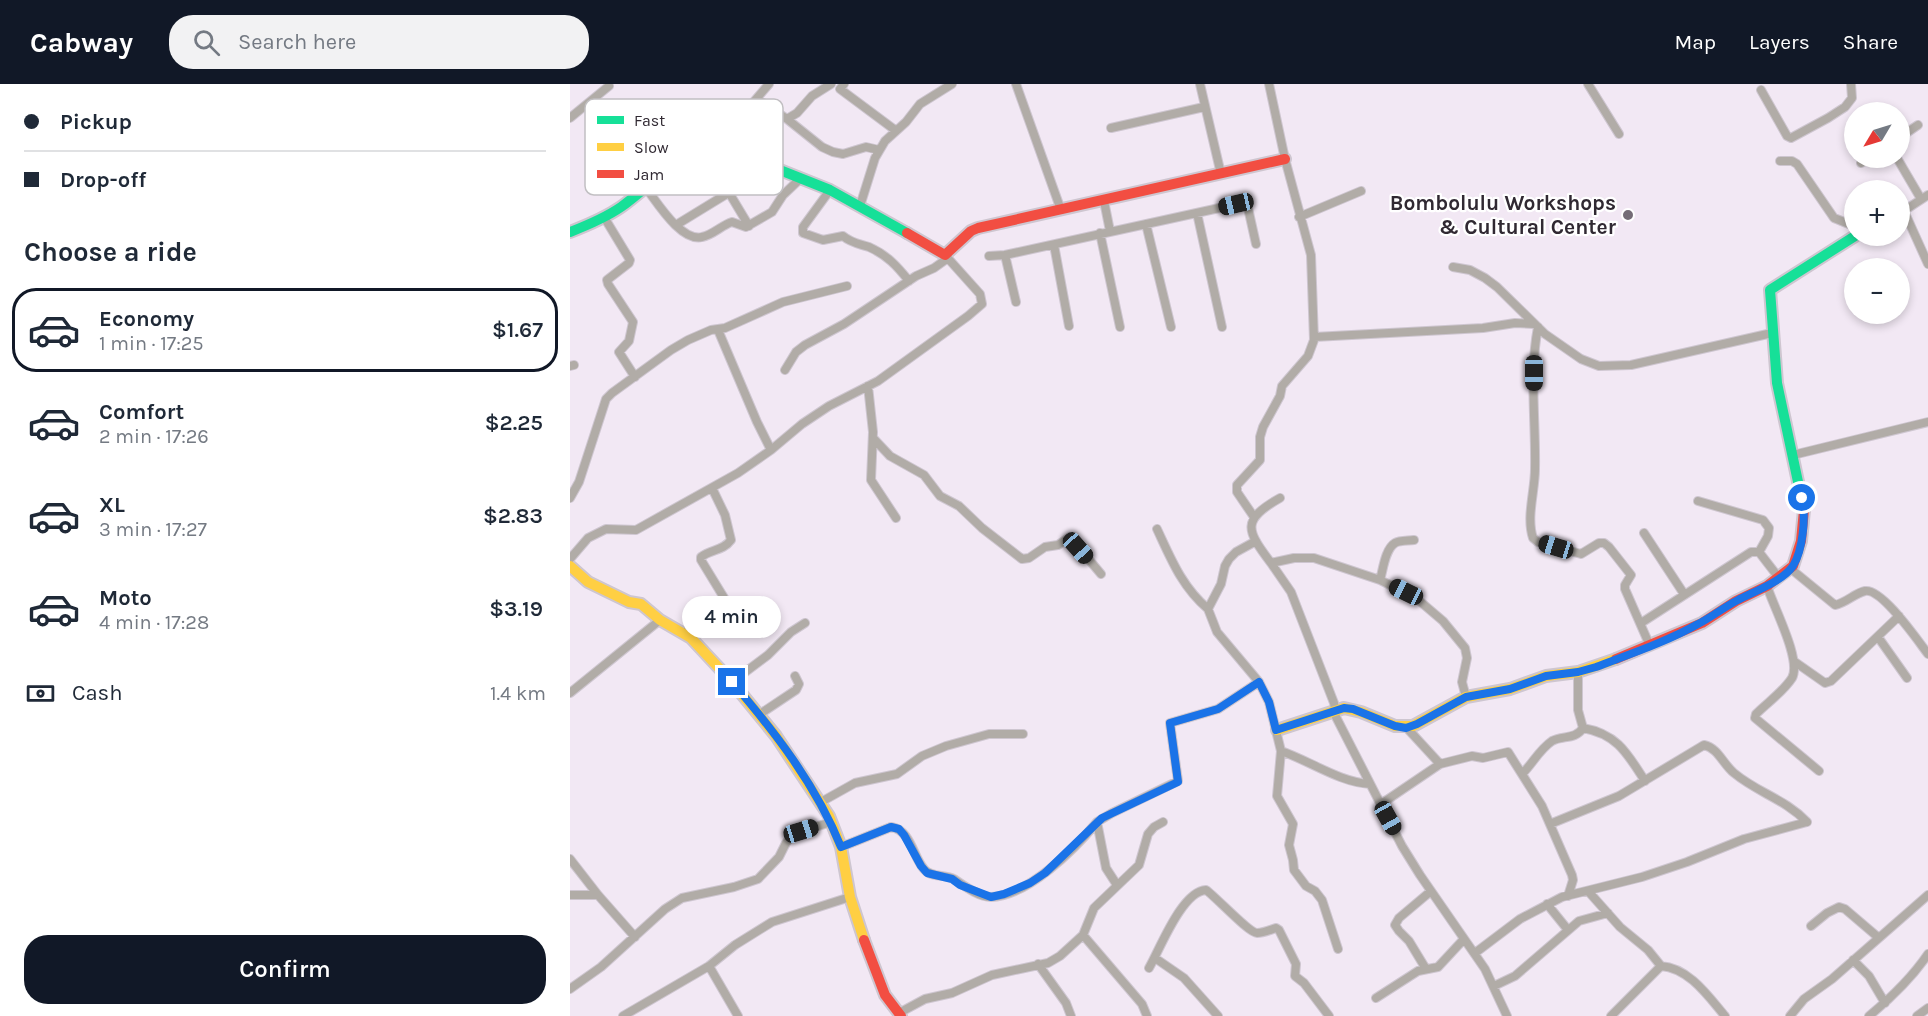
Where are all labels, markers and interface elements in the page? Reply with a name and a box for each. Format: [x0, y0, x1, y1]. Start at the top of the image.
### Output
search box [169, 15, 589, 69]
text: Cabway [30, 26, 133, 59]
icon: search [190, 26, 223, 59]
text: Search here [238, 29, 356, 55]
text: Map [1674, 30, 1716, 54]
text: Layers [1749, 30, 1810, 54]
text: Share [1843, 30, 1898, 54]
legend [585, 99, 783, 195]
north arrow [1844, 102, 1910, 168]
map controls [1844, 102, 1910, 324]
text: Pickup [60, 109, 132, 135]
text: Fast [634, 111, 665, 130]
text: Slow [634, 138, 669, 157]
text: Jam [634, 165, 664, 184]
text: Drop-off [60, 167, 146, 193]
button: + [1844, 180, 1910, 246]
car [1216, 191, 1256, 217]
place label: Bombolulu Workshops & Cultural Center [1390, 191, 1617, 239]
marker: Bombolulu Workshops & Cultural Center [1621, 208, 1635, 222]
text: Choose a ride [24, 236, 197, 268]
button: − [1844, 258, 1910, 324]
icon: car [27, 303, 81, 357]
text: Economy [99, 306, 194, 332]
text: $1.67 [492, 317, 543, 343]
text: 1 min · 17:25 [99, 332, 204, 355]
car [1525, 355, 1543, 391]
icon: car [27, 396, 81, 450]
text: Comfort [99, 399, 184, 425]
text: $2.25 [485, 410, 543, 436]
text: 2 min · 17:26 [99, 425, 209, 448]
route start [1788, 484, 1815, 511]
icon: car [27, 489, 81, 543]
text: XL [99, 492, 125, 518]
text: $2.83 [483, 503, 543, 529]
text: 3 min · 17:27 [99, 518, 207, 541]
car [1059, 529, 1097, 567]
car [1536, 533, 1576, 561]
car [1386, 576, 1426, 608]
icon: car [27, 582, 81, 636]
text: Moto [99, 585, 152, 611]
callout: 4 min [682, 595, 782, 637]
text: $3.19 [489, 596, 543, 622]
text: 4 min [704, 605, 759, 628]
text: 4 min · 17:28 [99, 611, 209, 634]
route end [718, 668, 745, 695]
icon: cash [24, 677, 57, 710]
text: Cash [72, 680, 122, 706]
text: 1.4 km [490, 682, 546, 705]
car [1371, 798, 1405, 838]
car [781, 817, 821, 845]
button: Confirm [24, 935, 546, 1004]

